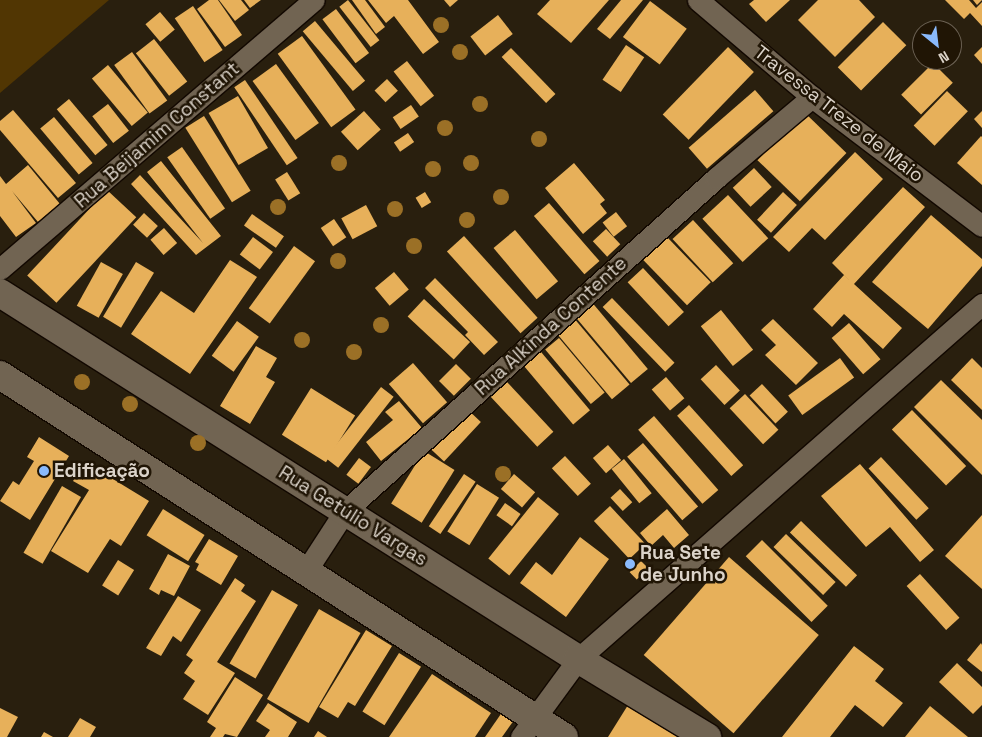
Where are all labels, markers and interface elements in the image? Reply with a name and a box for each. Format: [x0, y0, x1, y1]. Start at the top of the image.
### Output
north arrow [912, 20, 962, 70]
street label: Travessa Treze de Maio [750, 41, 928, 187]
text: N [935, 47, 952, 67]
street label: Rua Beijamim Constant [70, 57, 244, 213]
street label: Rua Alkinda Contente [470, 252, 632, 400]
place label: Edificação [54, 460, 150, 482]
street label: Rua Getúlio Vargas [274, 461, 432, 571]
marker: Edificação [38, 465, 50, 477]
place label: Rua Sete de Junho [640, 542, 726, 586]
marker: Rua Sete de Junho [624, 558, 636, 570]

